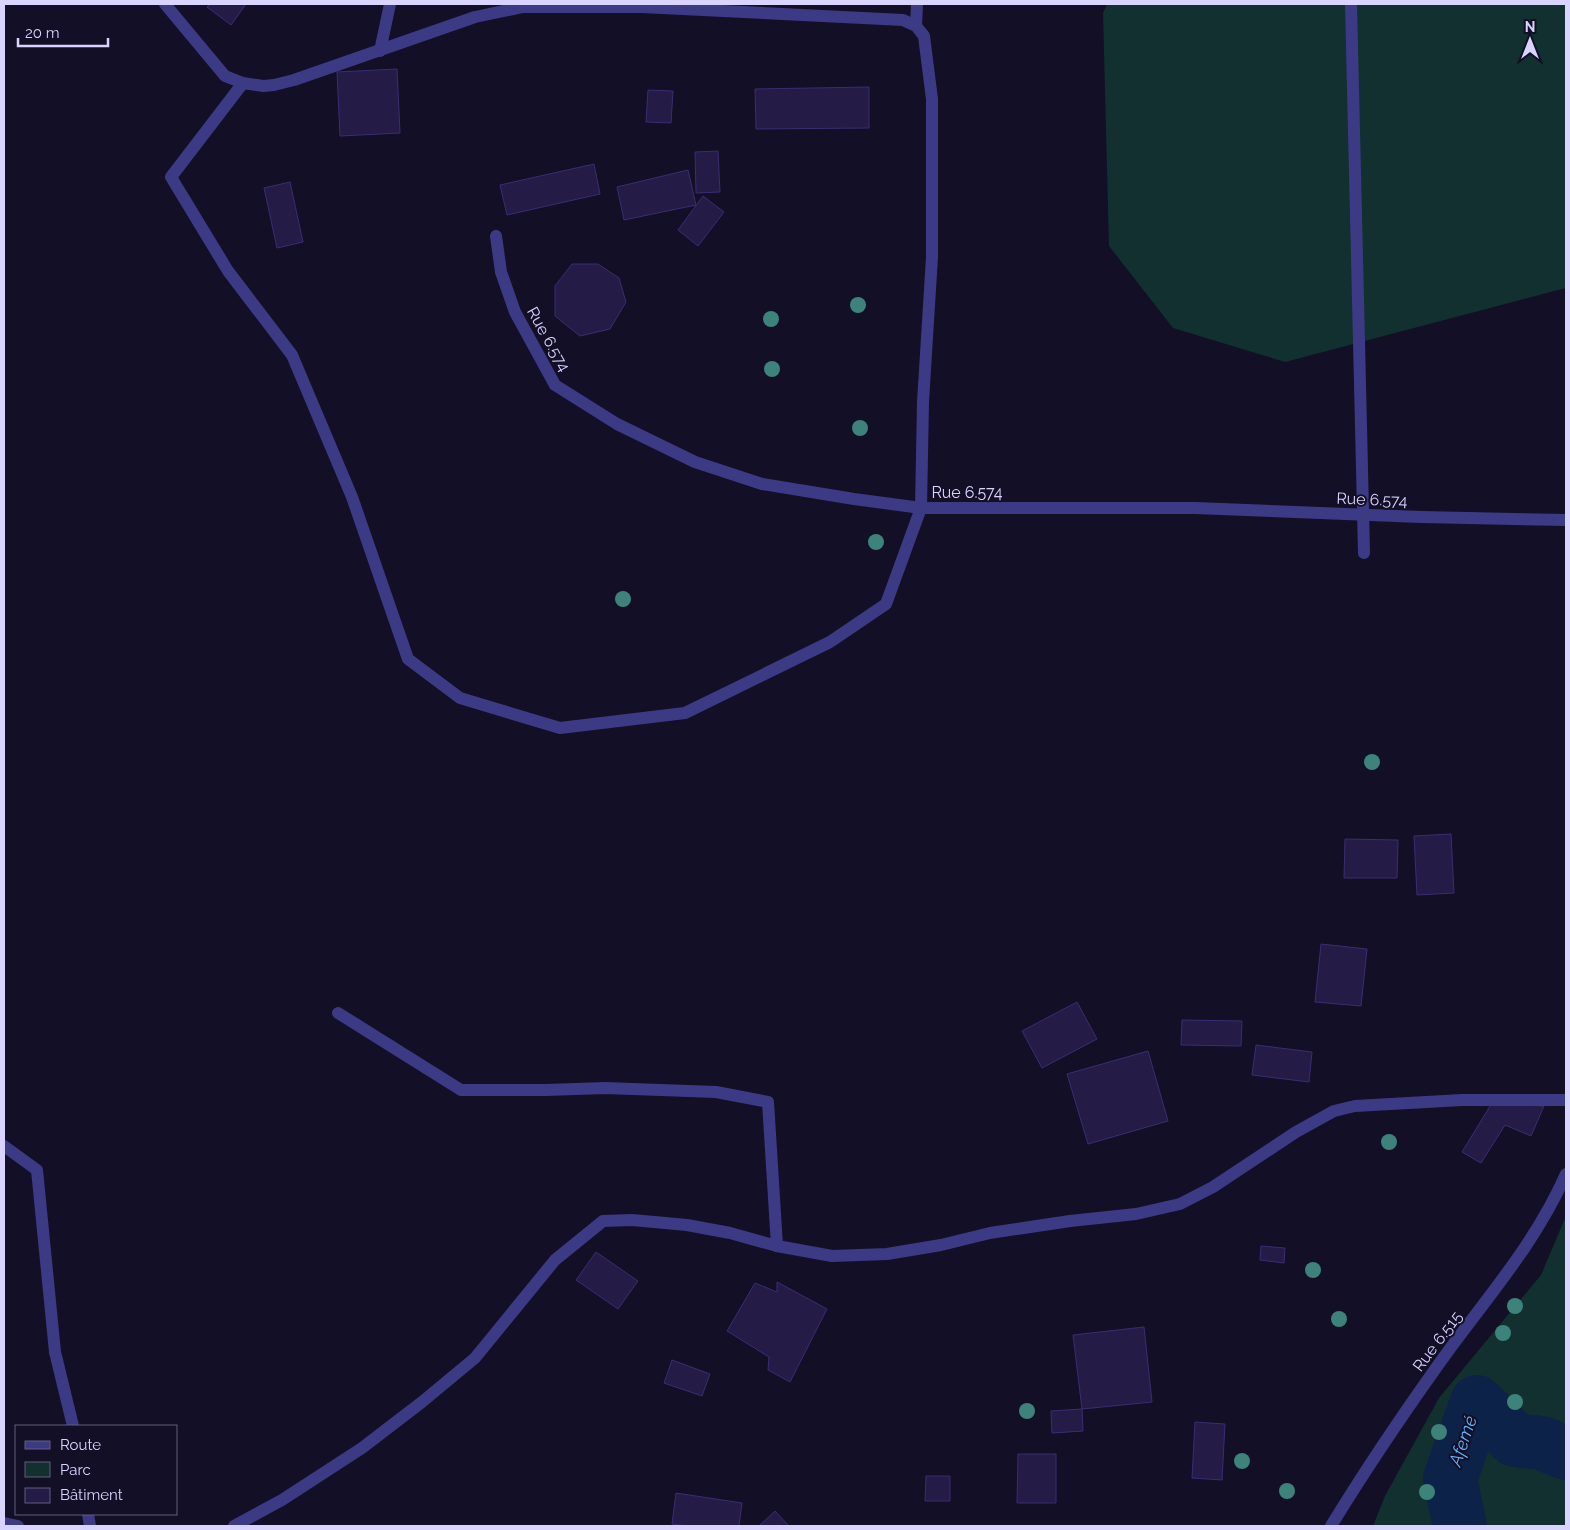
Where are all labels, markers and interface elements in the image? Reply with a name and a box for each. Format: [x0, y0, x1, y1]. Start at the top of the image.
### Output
scale bar [18, 15, 108, 47]
north arrow [1505, 15, 1555, 65]
text: N [1525, 19, 1535, 35]
text: 20 m [25, 24, 60, 42]
street label: Rue 6.574 [523, 304, 574, 375]
street label: Rue 6.574 [931, 483, 1003, 502]
street label: Rue 6.574 [1336, 489, 1408, 510]
street label: Rue 6.515 [1409, 1307, 1466, 1375]
water label: Afemé [1444, 1412, 1481, 1470]
legend [15, 1425, 178, 1515]
text: Route [60, 1436, 101, 1454]
text: Parc [60, 1461, 91, 1479]
text: Bâtiment [60, 1486, 123, 1504]

